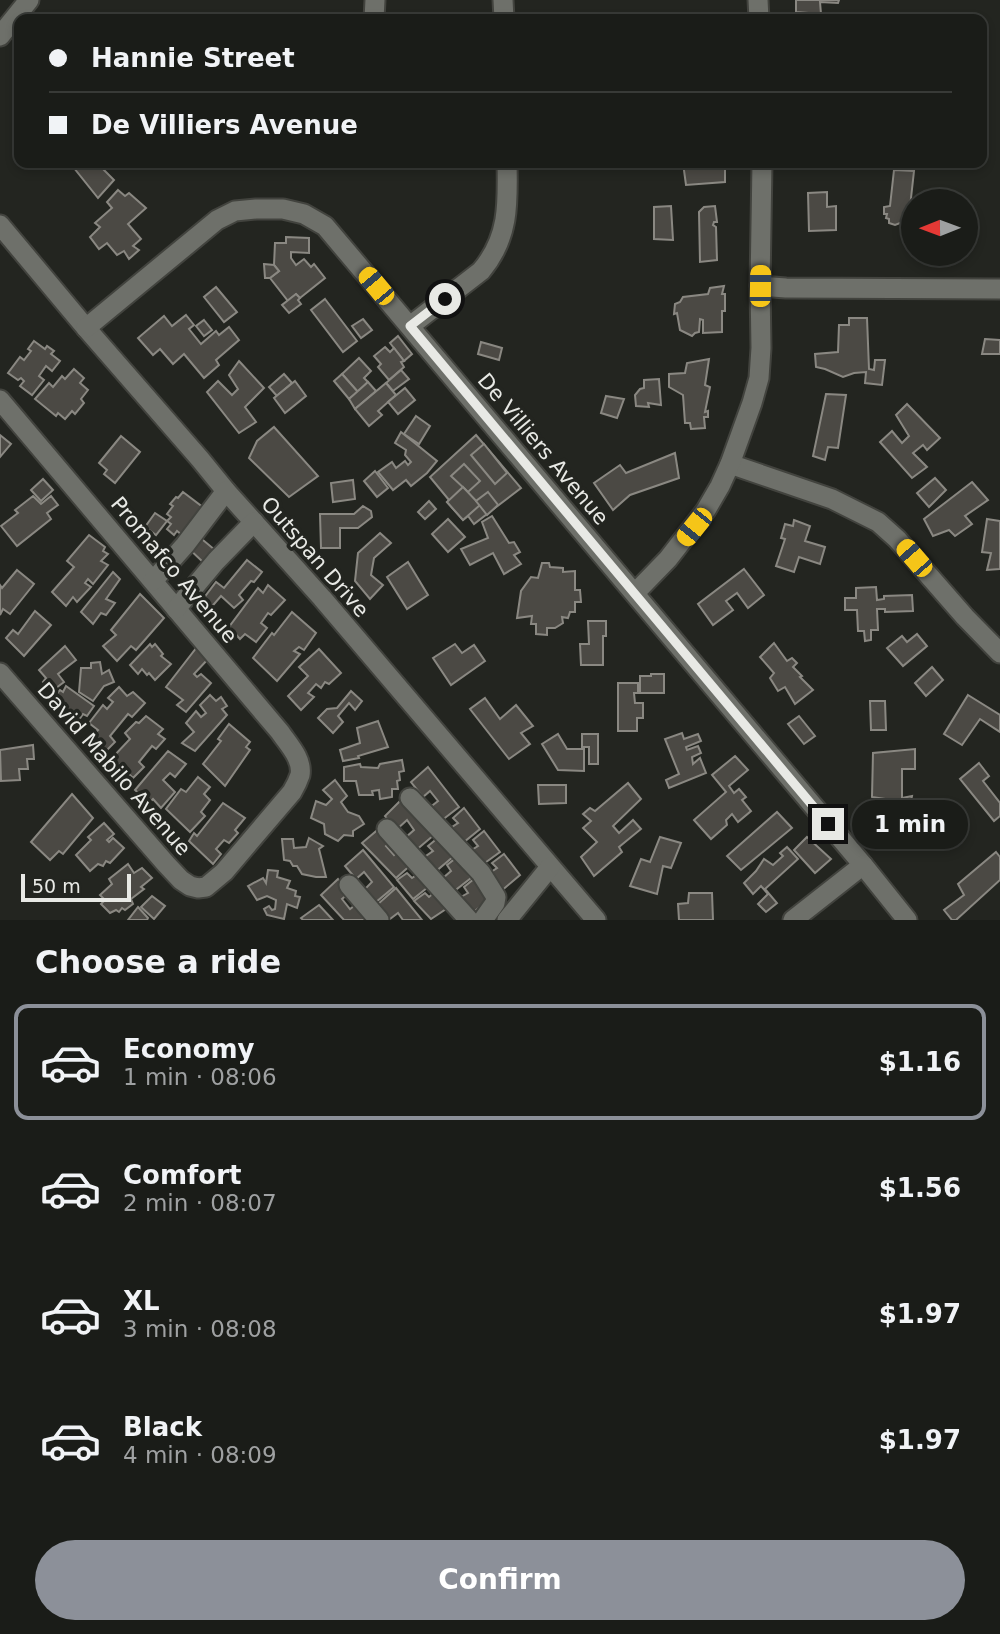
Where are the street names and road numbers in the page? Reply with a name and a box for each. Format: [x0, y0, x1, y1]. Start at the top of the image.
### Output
street label: De Villiers Avenue [473, 368, 613, 530]
street label: Promafco Avenue [106, 492, 242, 648]
street label: Outspan Drive [256, 492, 374, 622]
street label: David Mabilo Avenue [33, 678, 195, 860]

